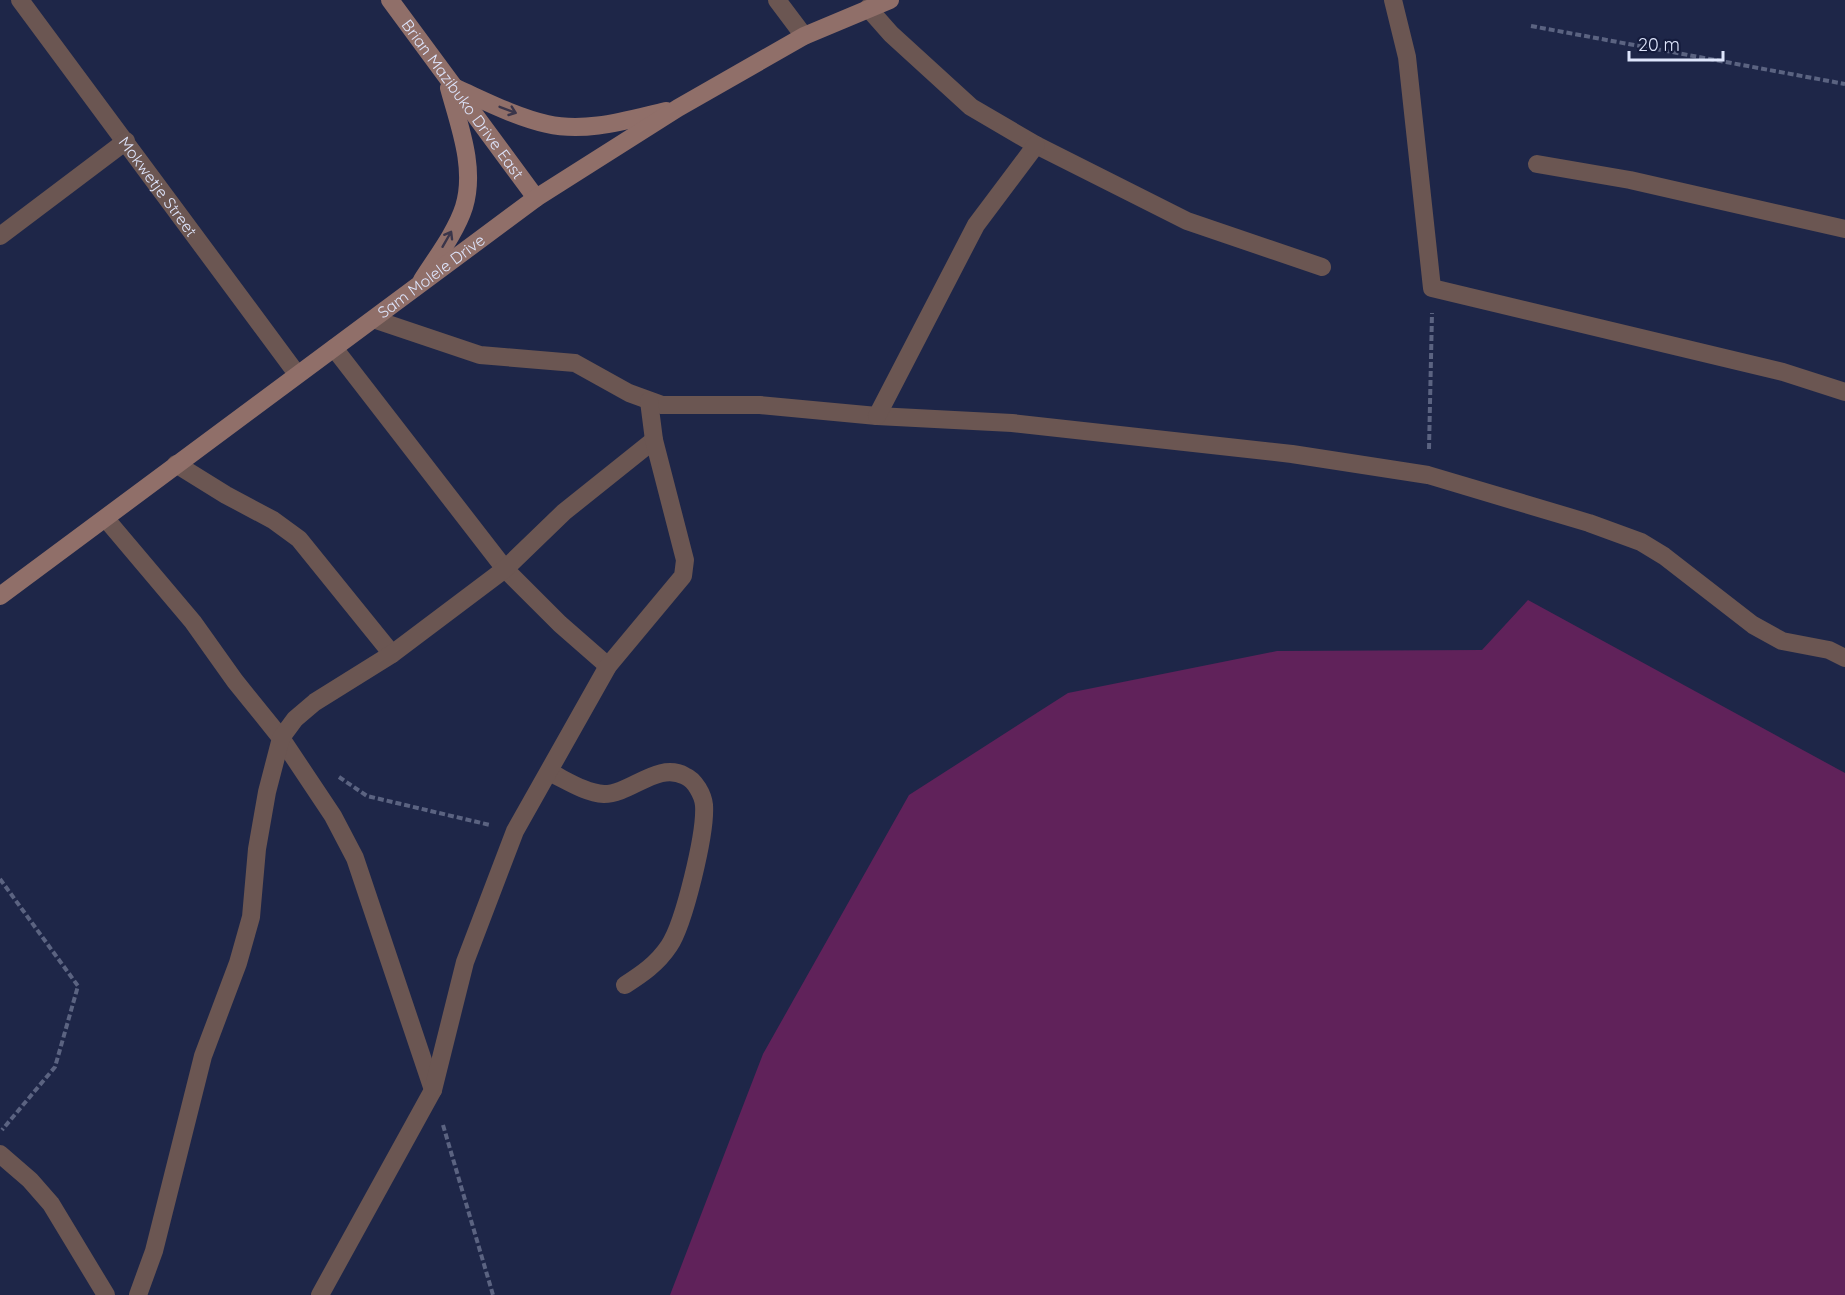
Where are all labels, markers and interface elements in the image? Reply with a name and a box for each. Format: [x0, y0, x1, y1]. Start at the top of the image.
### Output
street label: Brian Mazibuko Drive East [398, 15, 528, 183]
scale bar [1629, 24, 1724, 62]
text: 20 m [1638, 33, 1680, 56]
one-way arrow [498, 105, 517, 116]
street label: Mokwetje Street [114, 132, 202, 240]
street label: Sam Molele Drive [374, 229, 489, 322]
one-way arrow [441, 231, 453, 248]

